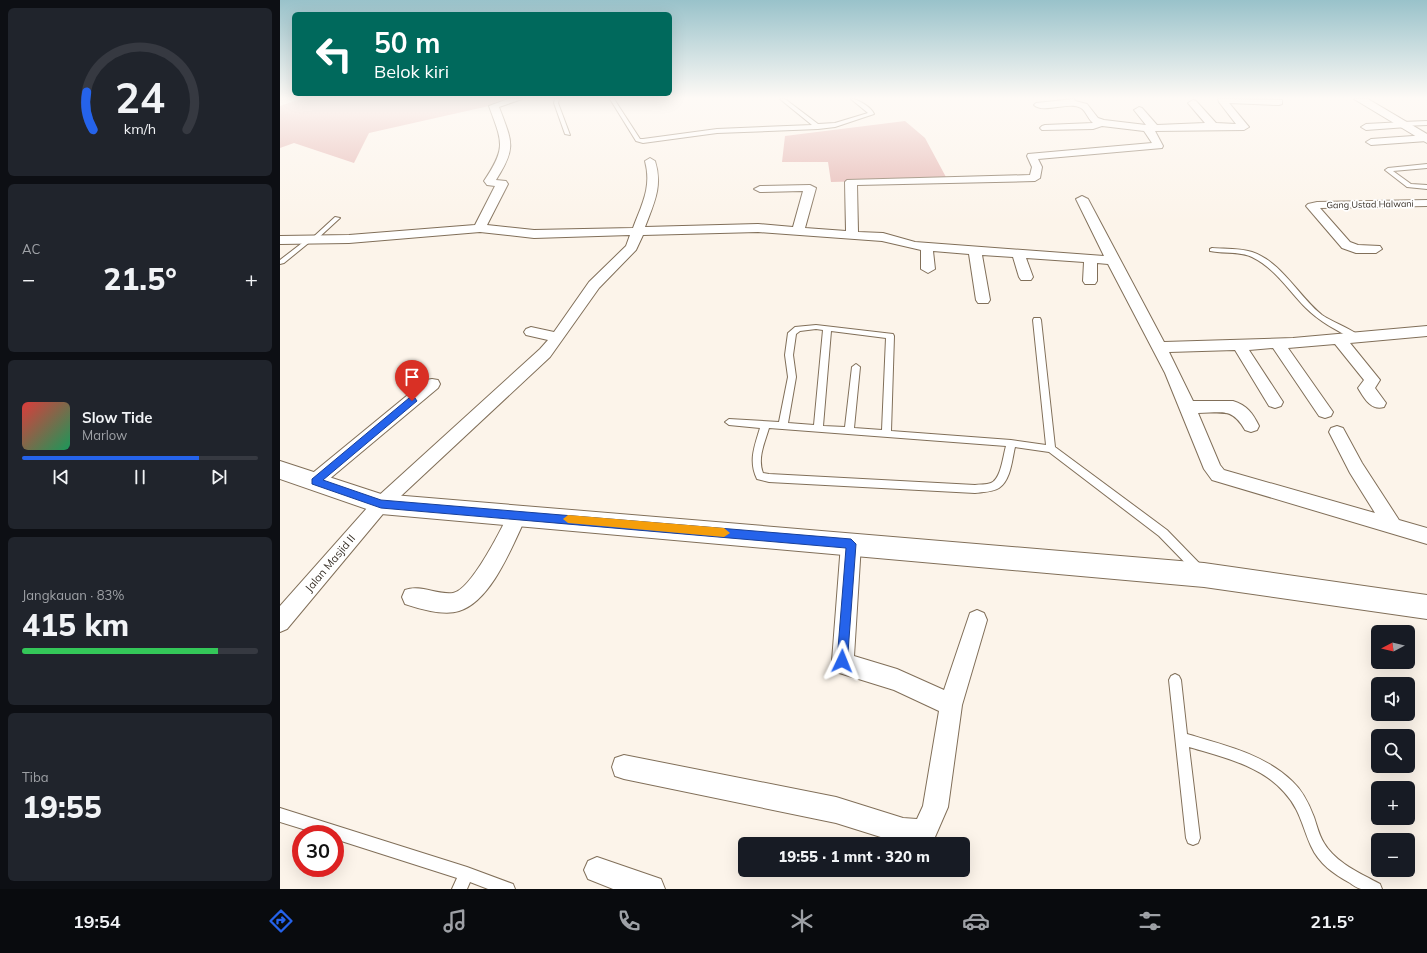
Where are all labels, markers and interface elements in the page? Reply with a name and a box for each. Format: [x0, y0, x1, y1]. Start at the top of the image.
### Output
text: 50 m [374, 25, 440, 60]
icon: left [308, 28, 360, 80]
text: Belok kiri [374, 60, 449, 83]
text: 24 [115, 71, 165, 123]
text: km/h [124, 120, 156, 138]
street label: Gang Ustad Halwani [1326, 198, 1414, 210]
text: AC [22, 241, 40, 257]
text: 21.5° [103, 260, 177, 298]
text: − [22, 265, 35, 293]
text: + [245, 265, 258, 293]
pin [395, 360, 429, 401]
icon: arrive [401, 366, 423, 388]
text: Slow Tide [82, 408, 152, 427]
text: Marlow [82, 427, 127, 443]
icon: previous [50, 466, 72, 488]
icon: pause [129, 466, 151, 488]
icon: next [208, 466, 230, 488]
street label: Jalan Masjid II [302, 531, 358, 595]
text: Jangkauan · 83% [22, 587, 124, 603]
text: 415 km [22, 606, 129, 644]
north arrow [1371, 625, 1415, 669]
map controls [1371, 625, 1415, 877]
position arrow [821, 640, 863, 682]
button: sound [1371, 677, 1415, 721]
button: search [1371, 729, 1415, 773]
text: Tiba [22, 769, 49, 785]
button: + [1371, 781, 1415, 825]
text: 19:55 [22, 788, 102, 826]
speed limit sign: 30 [292, 825, 344, 877]
button: − [1371, 833, 1415, 877]
text: 19:55 · 1 mnt · 320 m [778, 847, 930, 866]
icon: directions [267, 907, 295, 935]
icon: music [441, 907, 469, 935]
icon: phone [615, 907, 643, 935]
icon: climate [788, 907, 816, 935]
icon: car [962, 907, 990, 935]
icon: filters [1136, 907, 1164, 935]
text: 19:54 [73, 910, 121, 933]
text: 21.5° [1310, 910, 1354, 933]

